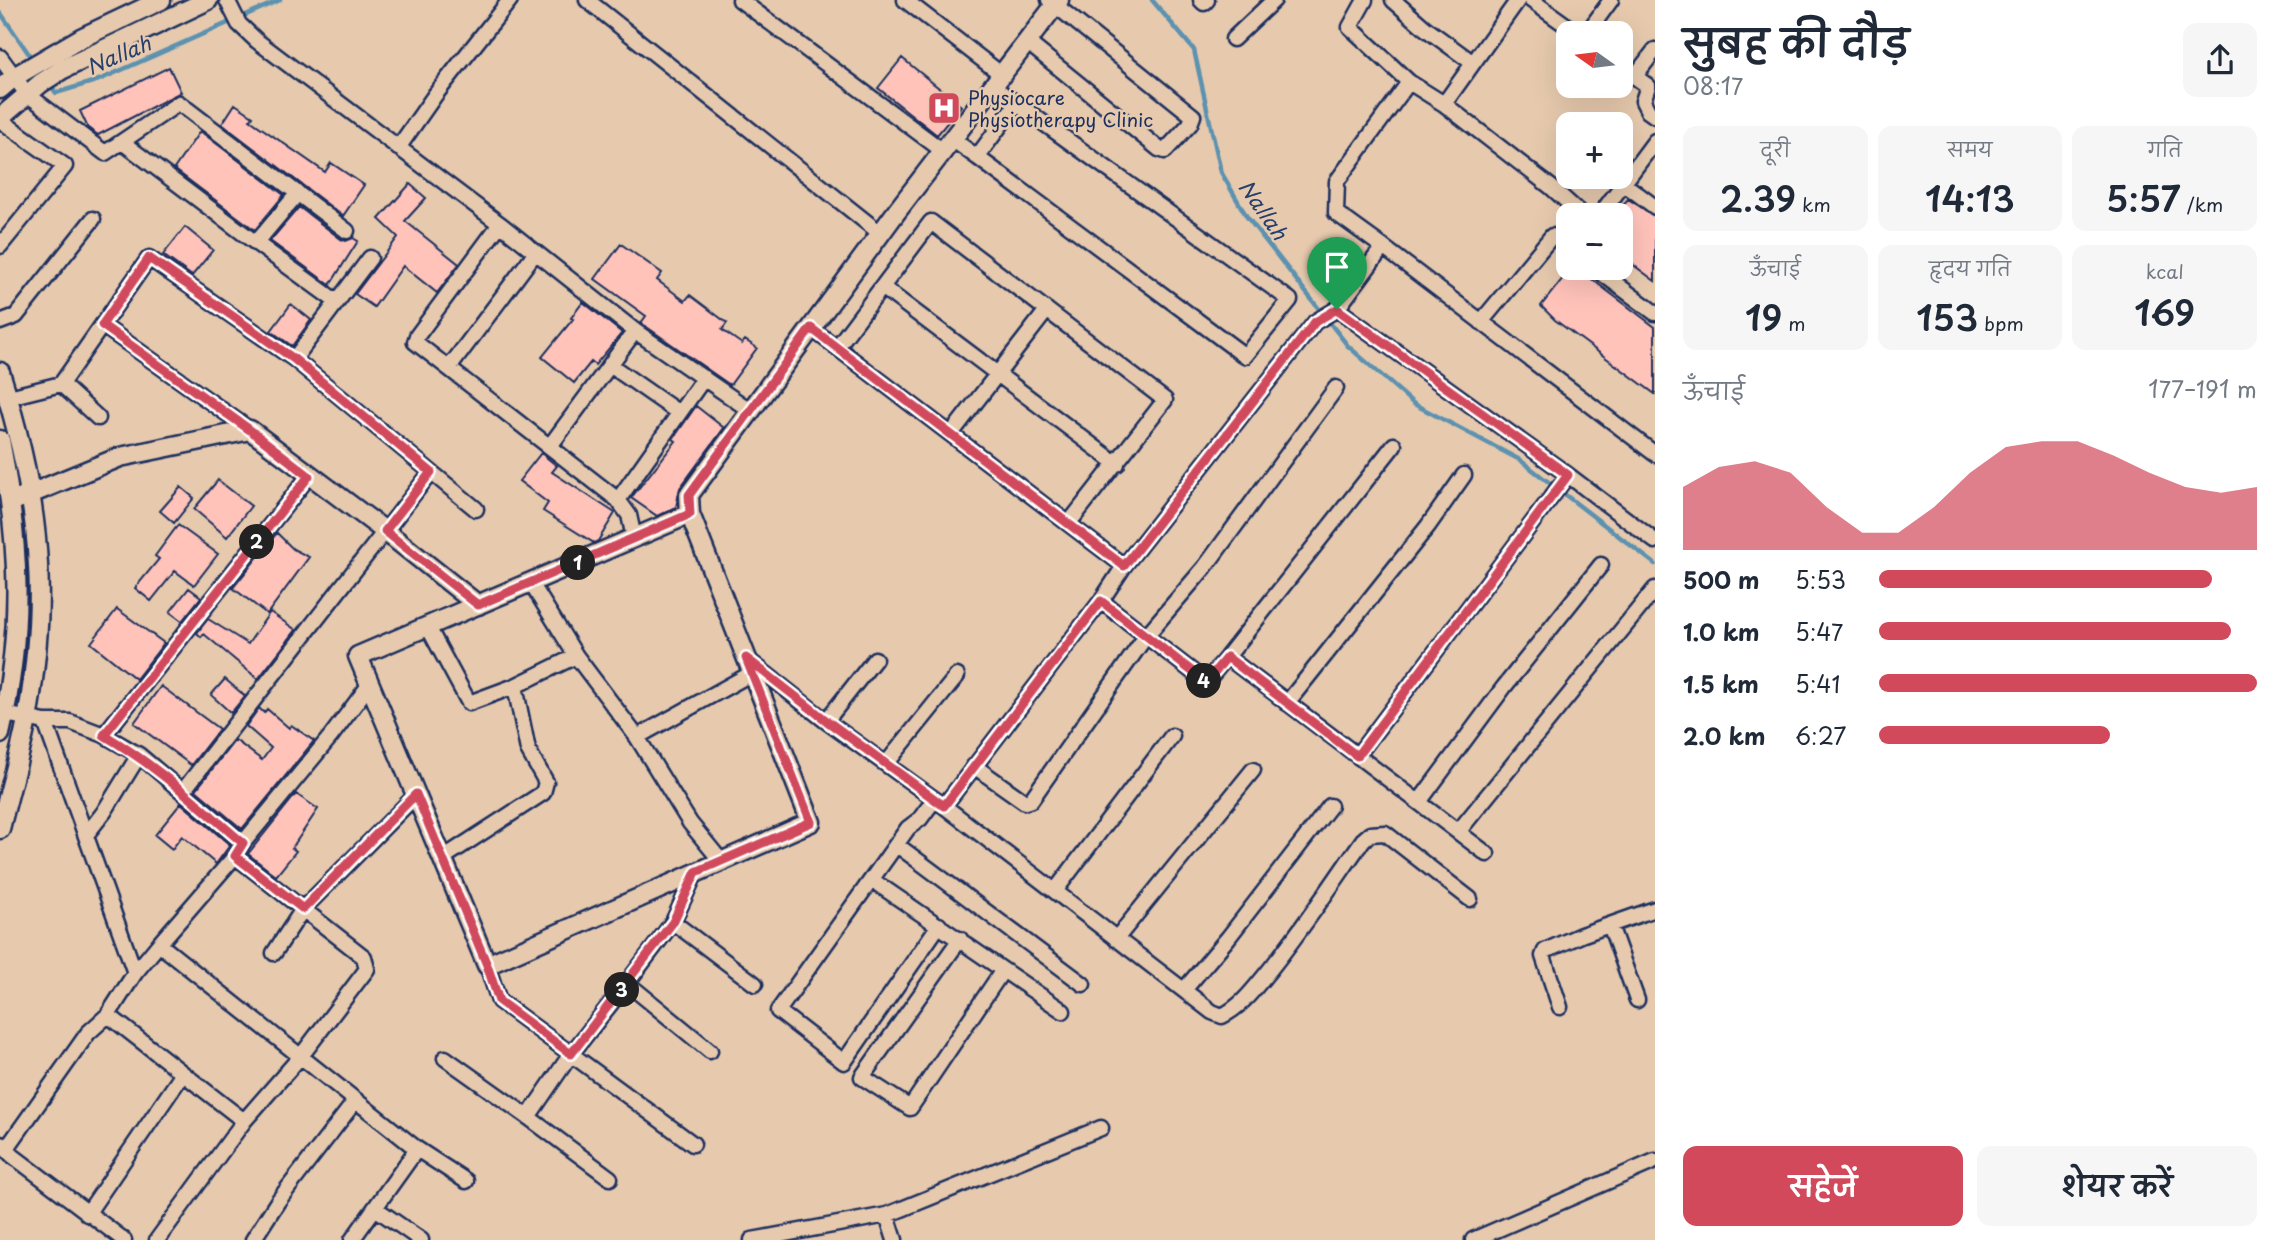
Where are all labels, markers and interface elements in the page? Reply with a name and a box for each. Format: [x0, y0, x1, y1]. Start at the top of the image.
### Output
text: सुबह की दौड़ [1683, 13, 1909, 70]
north arrow [1556, 21, 1633, 98]
map controls [1556, 21, 1633, 280]
button: share [2183, 23, 2257, 97]
water label: Nallah [81, 26, 156, 82]
text: 08:17 [1683, 68, 1743, 103]
place label: Physiocare Physiotherapy Clinic [968, 83, 1153, 133]
hospital icon: Physiocare Physiotherapy Clinic [925, 89, 963, 127]
button: + [1556, 112, 1633, 189]
text: दूरी [1760, 135, 1790, 163]
text: समय [1947, 135, 1993, 163]
text: गति [2147, 135, 2182, 163]
text: 2.39 [1720, 171, 1796, 224]
text: 14:13 [1925, 171, 2015, 224]
text: 5:57 [2106, 171, 2181, 224]
water label: Nallah [1232, 172, 1297, 246]
text: km [1796, 190, 1831, 218]
text: /km [2181, 190, 2223, 218]
button: − [1556, 203, 1633, 280]
pin [1307, 237, 1367, 309]
icon: arrive [1318, 248, 1356, 286]
text: ऊँचाई [1750, 254, 1801, 282]
text: हृदय गति [1929, 254, 2011, 282]
text: kcal [2146, 257, 2184, 285]
text: 169 [2134, 285, 2195, 338]
text: 19 [1745, 290, 1782, 343]
text: 153 [1916, 290, 1978, 343]
text: m [1782, 309, 1806, 337]
text: bpm [1978, 309, 2024, 337]
text: 177–191 m [2148, 371, 2257, 406]
text: ऊँचाई [1683, 373, 1745, 408]
pin: 2 [240, 524, 274, 560]
text: 2 [250, 527, 263, 555]
pin: 1 [560, 546, 596, 580]
text: 1 [573, 548, 582, 576]
text: 500 m [1683, 562, 1760, 597]
text: 5:53 [1795, 562, 1846, 597]
text: 1.0 km [1683, 614, 1760, 649]
text: 5:47 [1795, 614, 1843, 649]
pin: 4 [1186, 664, 1222, 698]
text: 4 [1197, 666, 1210, 694]
text: 1.5 km [1683, 666, 1759, 701]
text: 5:41 [1795, 666, 1841, 701]
text: 2.0 km [1683, 718, 1765, 753]
text: 6:27 [1795, 718, 1846, 753]
pin: 3 [604, 972, 640, 1007]
text: 3 [615, 975, 628, 1003]
button: सहेजें [1683, 1146, 1963, 1226]
button: शेयर करें [1977, 1146, 2257, 1226]

